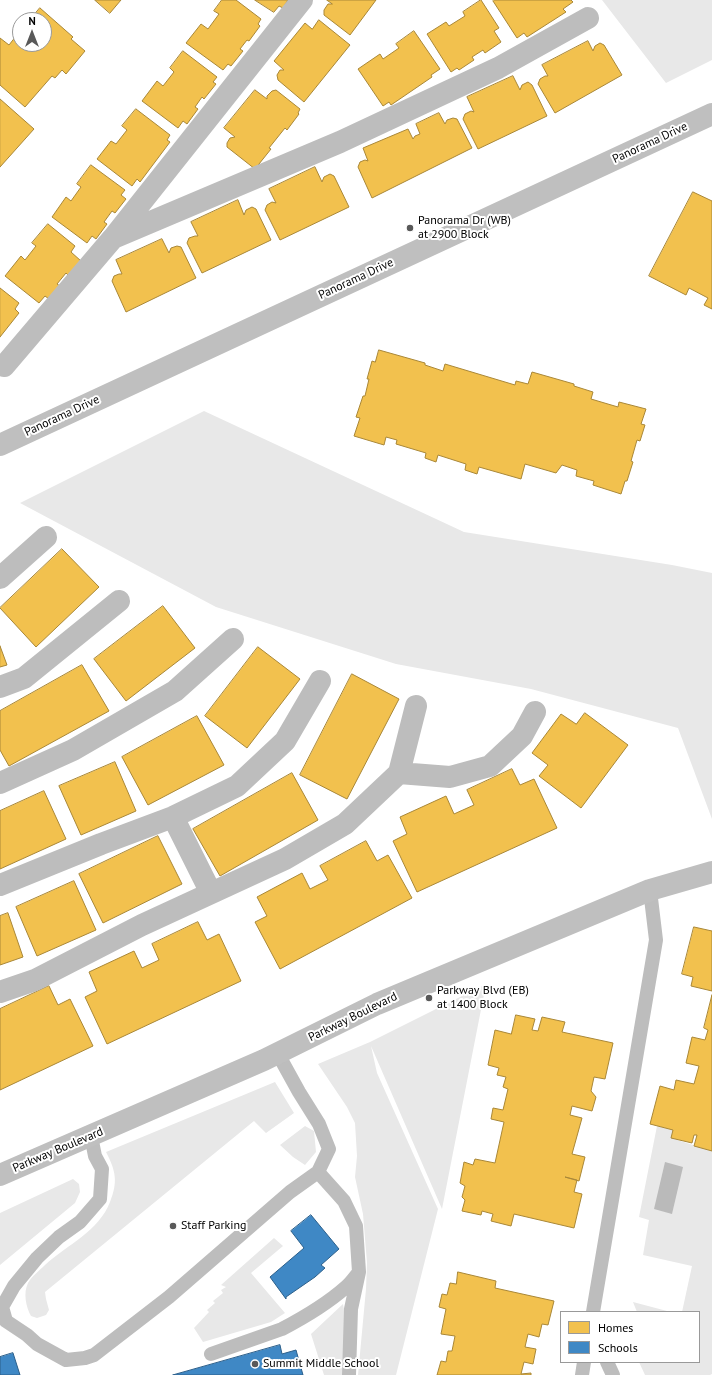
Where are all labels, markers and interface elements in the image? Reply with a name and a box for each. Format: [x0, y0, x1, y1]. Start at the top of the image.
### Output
north arrow [12, 12, 52, 52]
text: N [28, 14, 36, 28]
street label: Panorama Drive [610, 119, 690, 167]
place label: Panorama Dr (WB) at 2900 Block [418, 214, 511, 242]
marker: Panorama Dr (WB) at 2900 Block [405, 223, 415, 233]
street label: Panorama Drive [316, 255, 396, 303]
street label: Panorama Drive [22, 392, 102, 440]
place label: Parkway Blvd (EB) at 1400 Block [437, 984, 529, 1012]
street label: Parkway Boulevard [306, 989, 400, 1045]
marker: Parkway Blvd (EB) at 1400 Block [424, 993, 434, 1003]
street label: Parkway Boulevard [10, 1124, 106, 1176]
place label: Staff Parking [181, 1219, 247, 1233]
marker: Staff Parking [168, 1221, 178, 1231]
legend [560, 1311, 700, 1363]
text: Homes [598, 1320, 633, 1335]
text: Schools [598, 1340, 638, 1355]
place label: Summit Middle School [263, 1357, 379, 1371]
marker: Summit Middle School [250, 1359, 260, 1369]

